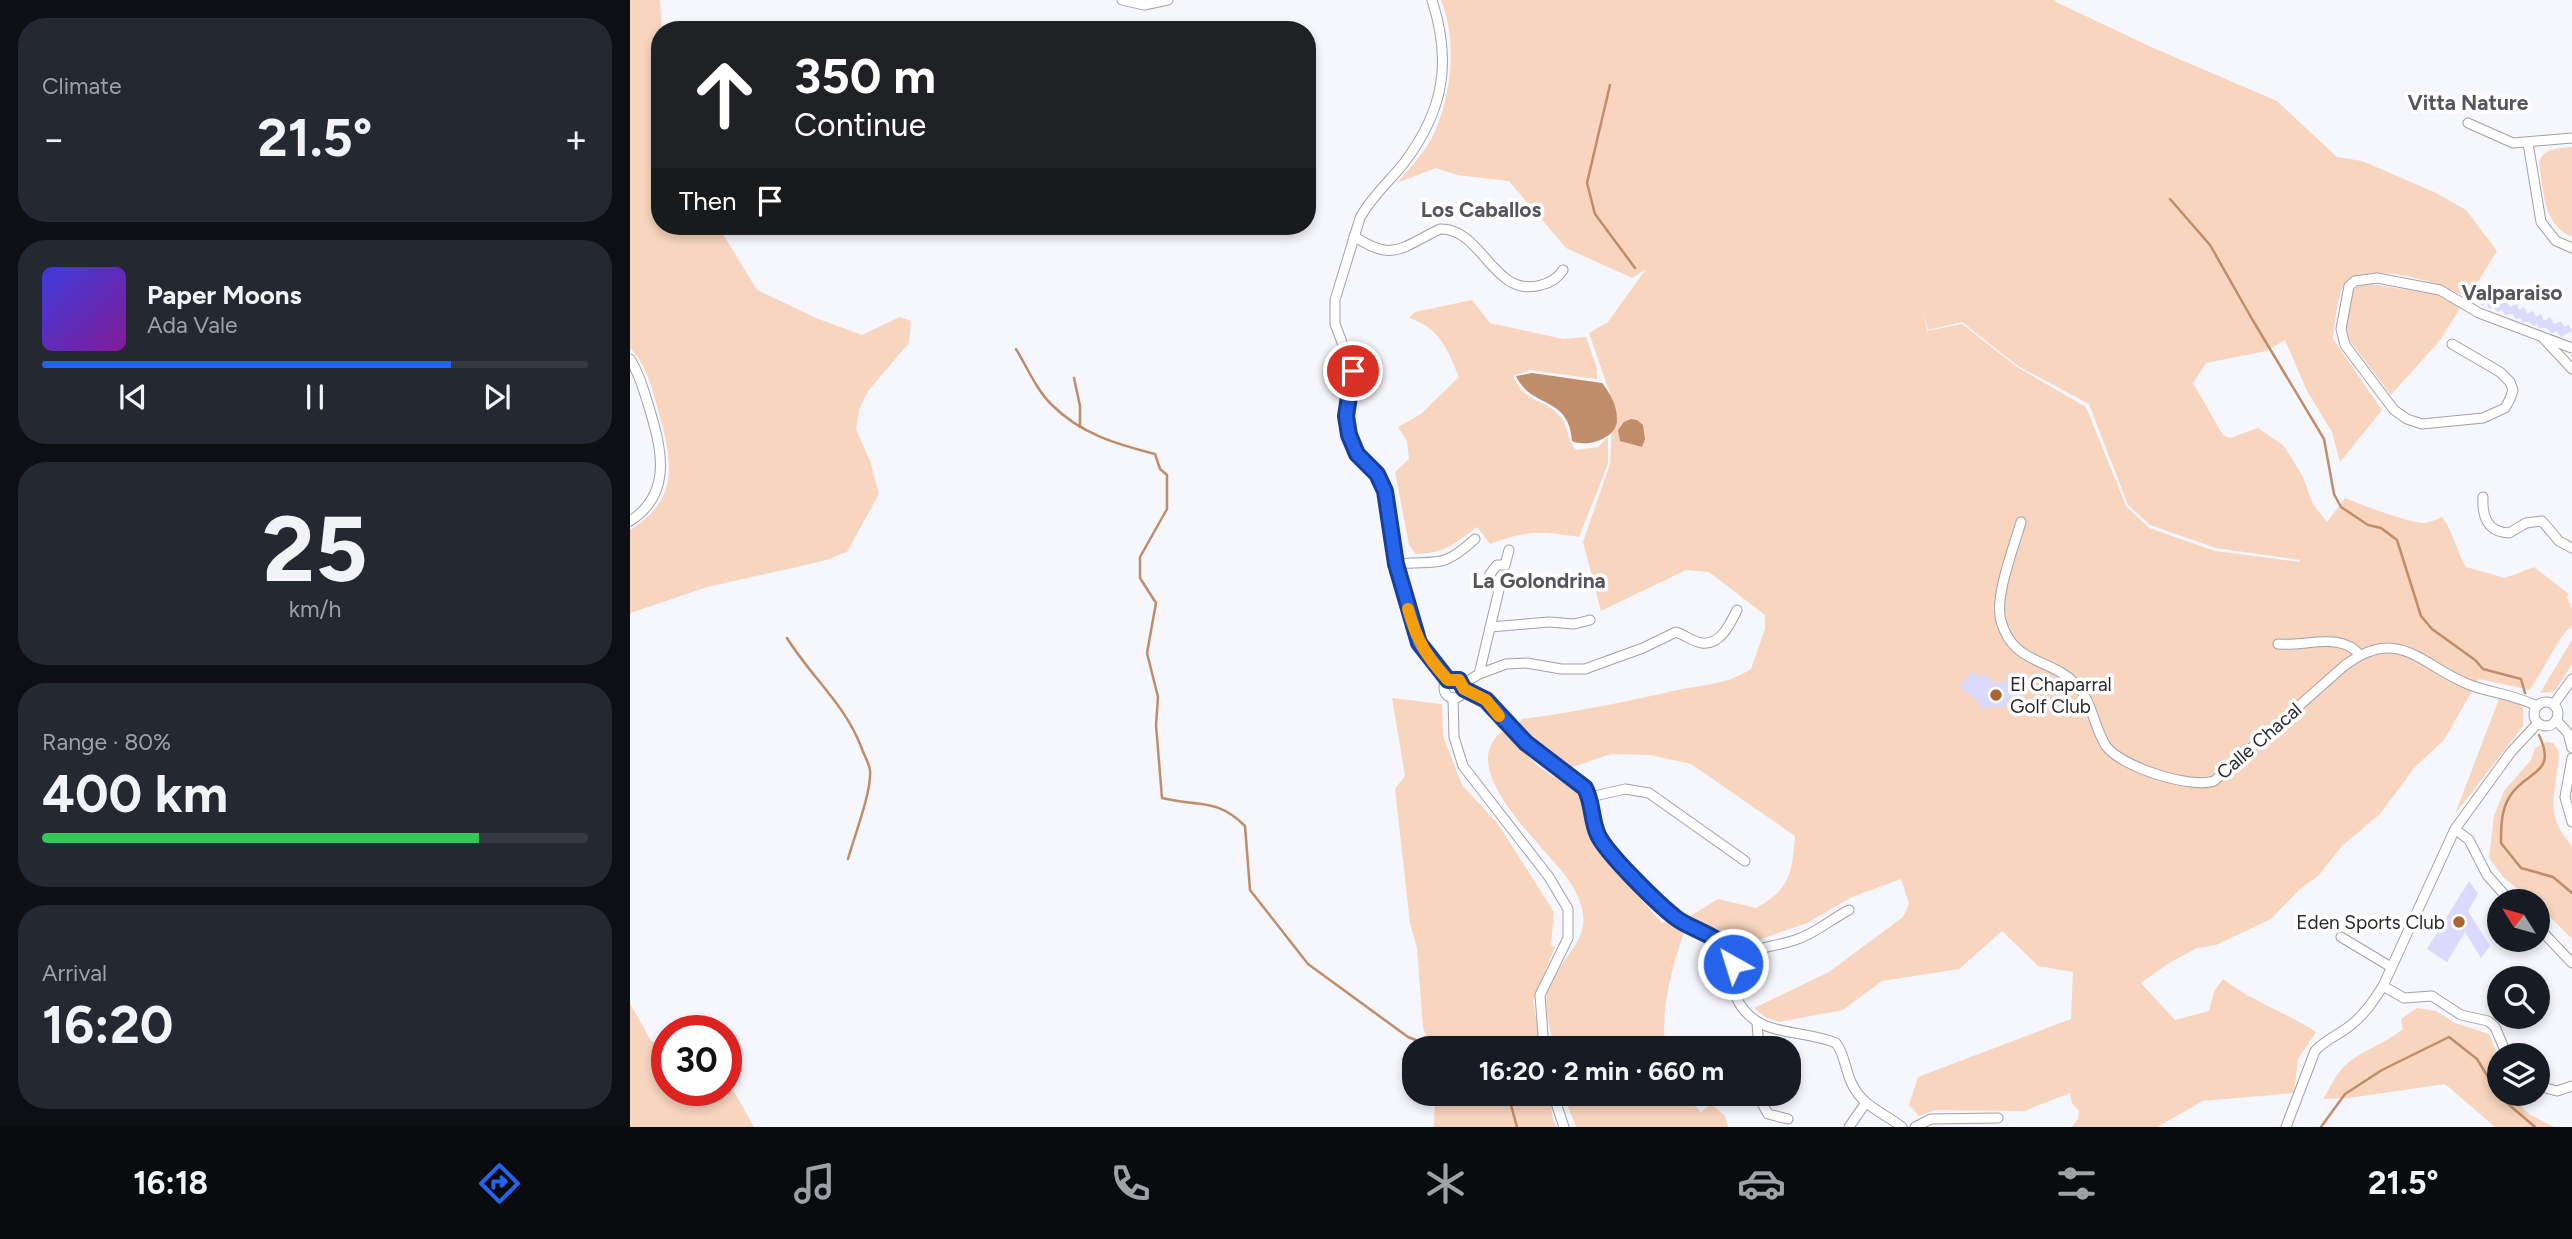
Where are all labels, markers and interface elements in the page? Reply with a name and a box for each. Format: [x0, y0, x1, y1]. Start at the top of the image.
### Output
text: 350 m [794, 46, 936, 105]
icon: ahead [679, 49, 770, 140]
text: Climate [42, 72, 121, 100]
district label: Vitta Nature [2408, 90, 2529, 115]
text: Continue [794, 106, 926, 144]
text: 21.5° [258, 107, 372, 169]
text: − [42, 116, 66, 162]
text: + [564, 116, 588, 162]
icon: arrive [751, 182, 789, 220]
text: Then [679, 185, 737, 217]
district label: Los Caballos [1421, 197, 1542, 222]
text: Paper Moons [147, 279, 302, 311]
district label: Valparaiso [2461, 280, 2563, 305]
text: Ada Vale [147, 311, 238, 339]
pin [1323, 341, 1383, 401]
icon: arrive [1334, 352, 1372, 390]
icon: previous [114, 378, 152, 416]
icon: pause [296, 378, 334, 416]
icon: next [478, 378, 516, 416]
text: 25 [262, 495, 368, 604]
district label: La Golondrina [1472, 568, 1606, 593]
text: km/h [289, 595, 341, 623]
place label: El Chaparral Golf Club [2010, 673, 2112, 718]
marker: El Chaparral Golf Club [1988, 687, 2004, 703]
street label: Calle Chacal [2212, 698, 2306, 784]
text: Range · 80% [42, 728, 171, 756]
text: 400 km [42, 763, 228, 825]
north arrow [2487, 889, 2550, 952]
map controls [2487, 889, 2550, 1106]
place label: Eden Sports Club [2296, 911, 2445, 934]
marker: Eden Sports Club [2451, 914, 2467, 930]
position arrow [1696, 927, 1770, 1001]
text: Arrival [42, 959, 107, 987]
button: search [2487, 966, 2550, 1029]
text: 16:20 [42, 994, 174, 1056]
speed limit sign: 30 [651, 1015, 742, 1106]
button: layers [2487, 1043, 2550, 1106]
text: 16:20 · 2 min · 660 m [1479, 1055, 1724, 1087]
icon: directions [475, 1159, 524, 1208]
icon: music [790, 1159, 839, 1208]
icon: phone [1106, 1159, 1155, 1208]
icon: climate [1421, 1159, 1470, 1208]
icon: car [1737, 1159, 1786, 1208]
icon: filters [2052, 1159, 2101, 1208]
text: 16:18 [133, 1164, 208, 1202]
text: 21.5° [2368, 1164, 2439, 1202]

